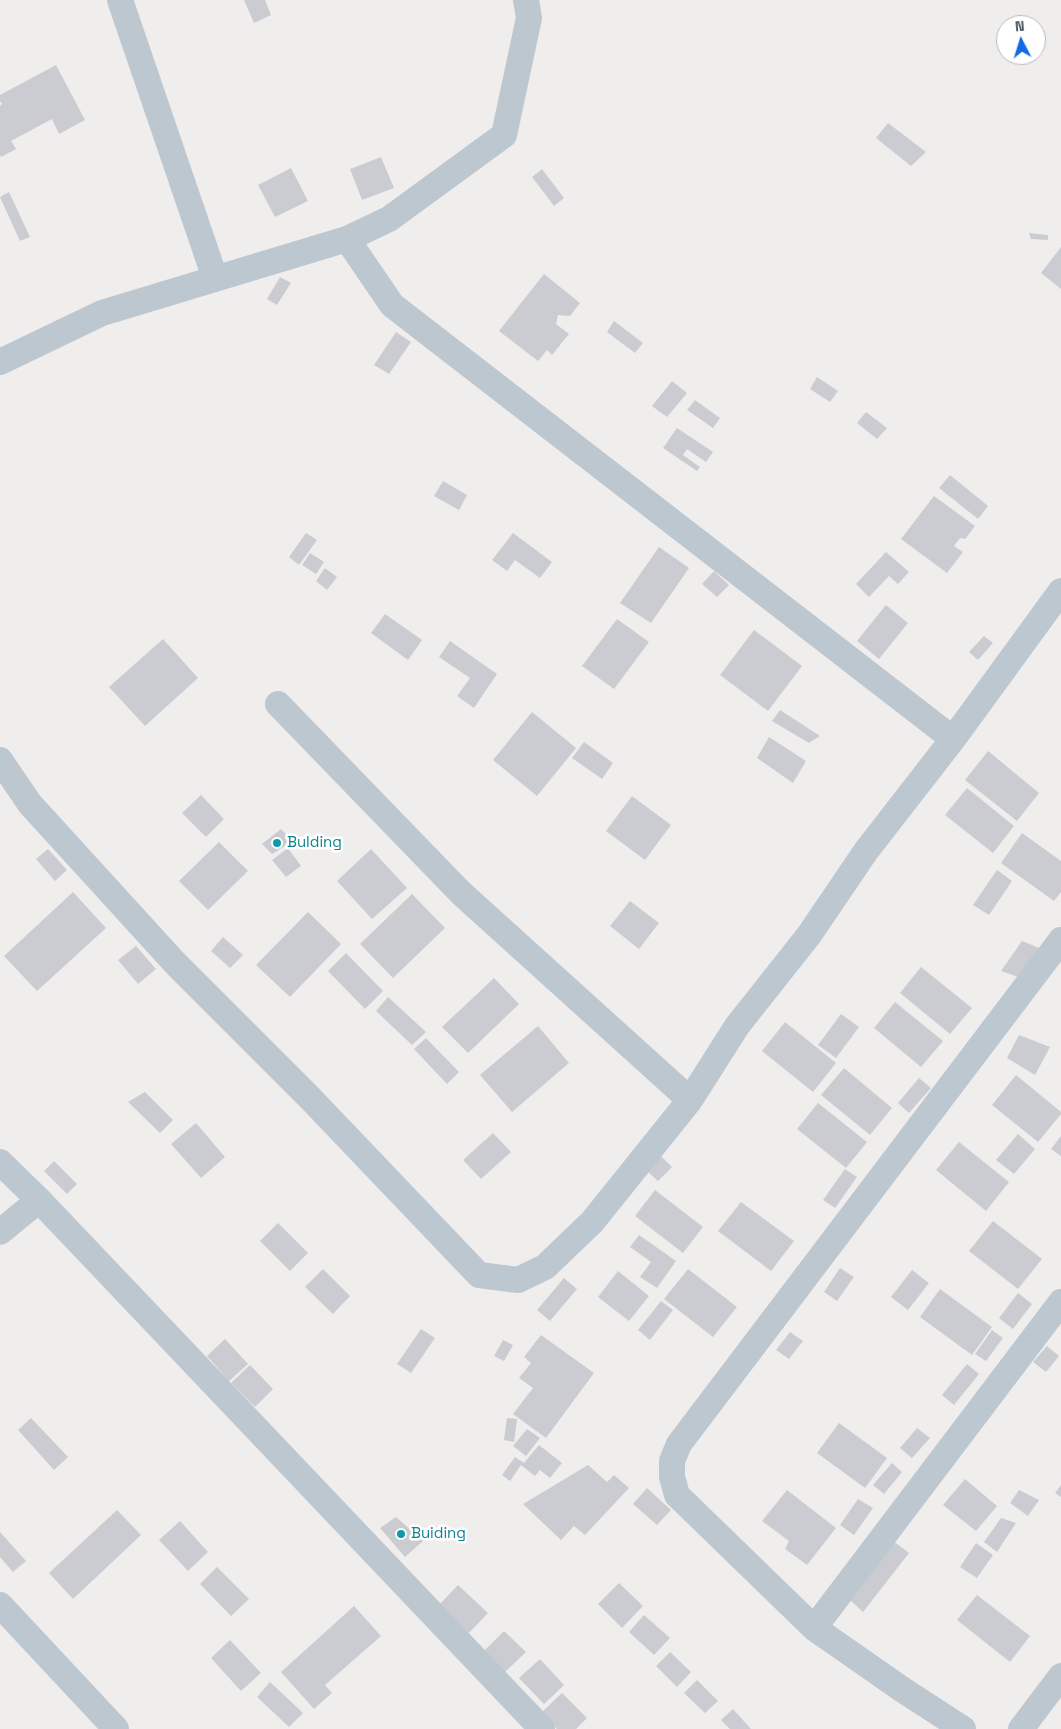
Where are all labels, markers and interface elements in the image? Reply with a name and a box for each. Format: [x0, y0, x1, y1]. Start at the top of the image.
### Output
north arrow [996, 15, 1046, 65]
text: N [1014, 17, 1025, 35]
place label: Bulding [287, 834, 342, 852]
marker: Bulding [271, 837, 283, 849]
place label: Buiding [411, 1525, 466, 1543]
marker: Buiding [395, 1528, 407, 1540]

